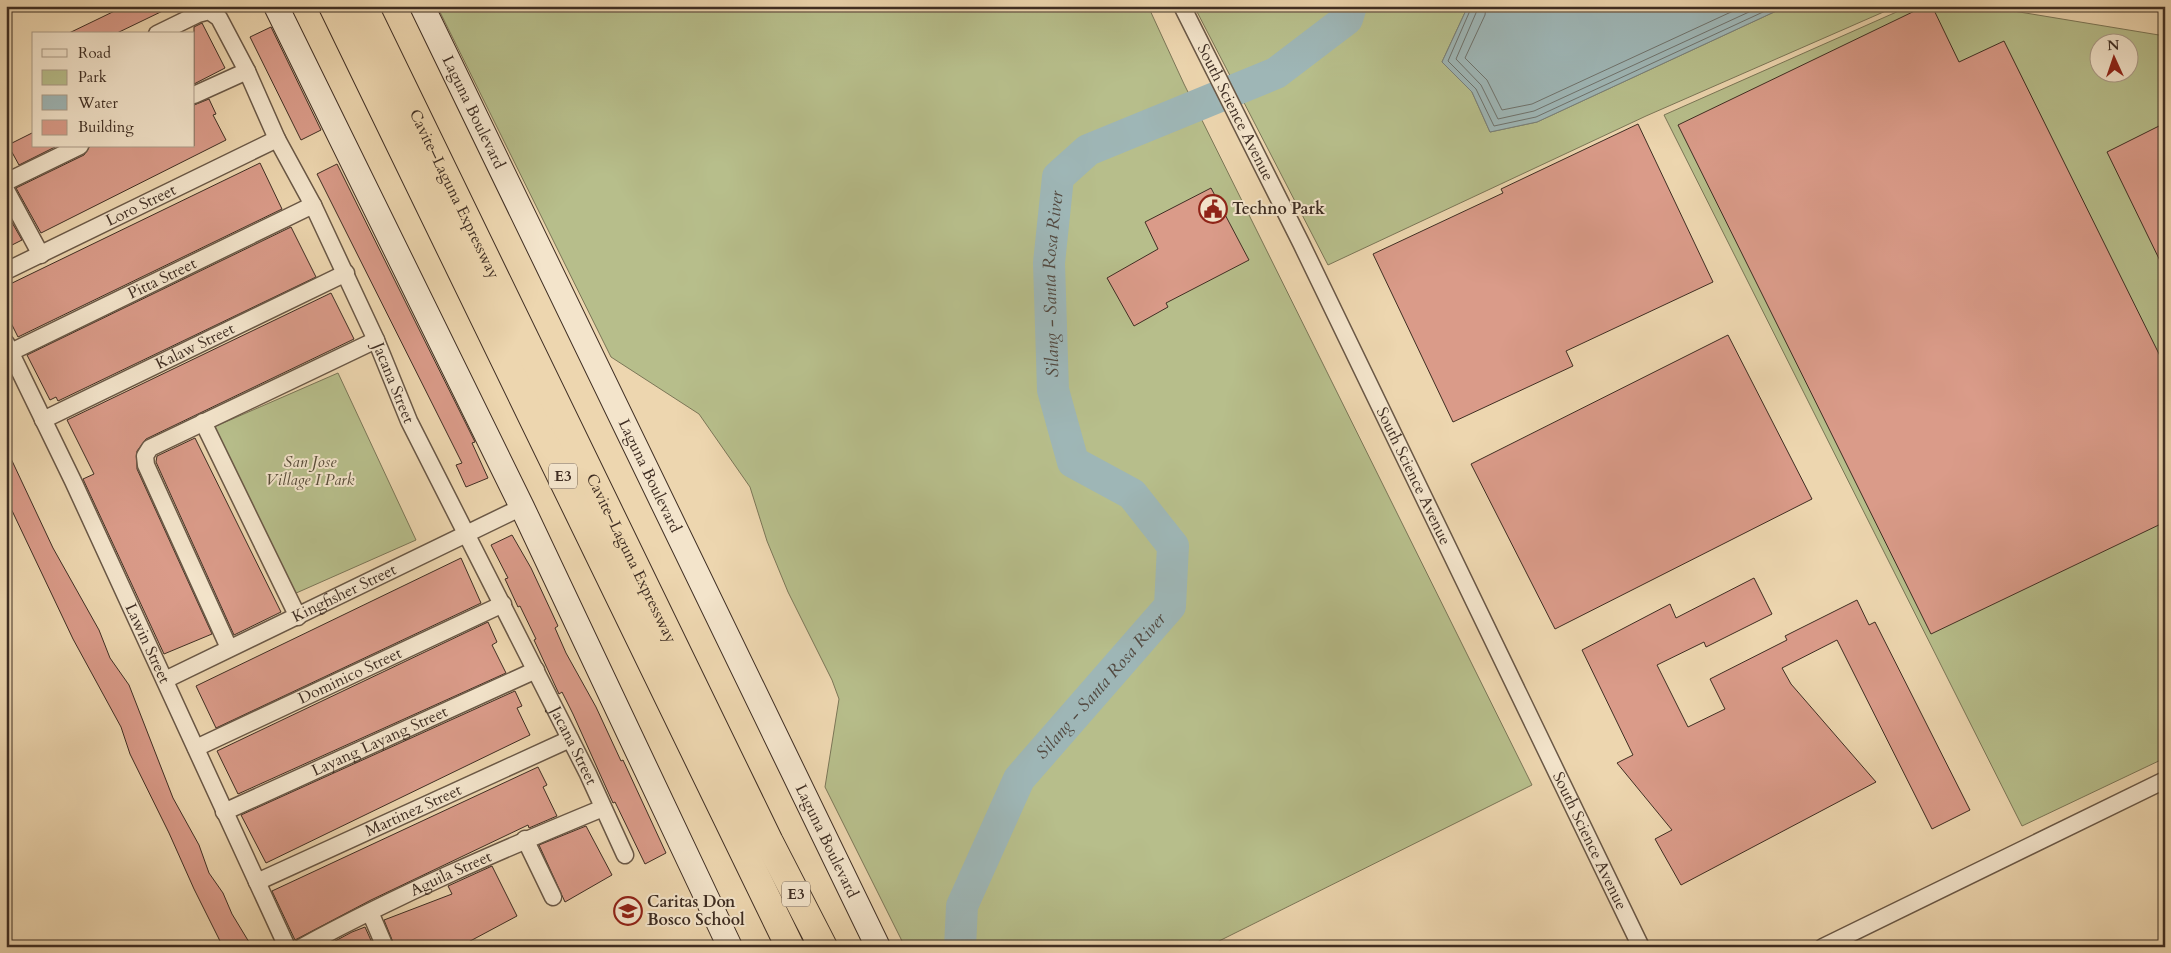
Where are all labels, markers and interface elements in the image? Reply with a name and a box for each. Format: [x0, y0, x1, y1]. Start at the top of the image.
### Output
legend [32, 32, 195, 148]
north arrow [2088, 32, 2138, 82]
text: N [2107, 36, 2120, 55]
street label: South Science Avenue [1192, 40, 1279, 185]
text: Road [78, 43, 111, 63]
street label: Laguna Boulevard [437, 52, 511, 173]
text: Park [78, 67, 107, 87]
text: Water [77, 93, 119, 113]
street label: Cavite–Laguna Expressway [404, 106, 505, 283]
text: Building [78, 117, 134, 137]
street label: Loro Street [102, 179, 180, 232]
water label: Silang - Santa Rosa River [1036, 189, 1069, 378]
public building icon: Techno Park [1198, 194, 1228, 224]
place label: Techno Park [1232, 198, 1325, 220]
street label: Pitta Street [124, 252, 200, 305]
street label: Kalaw Street [152, 318, 238, 375]
street label: Jacana Street [366, 337, 420, 427]
street label: South Science Avenue [1371, 403, 1456, 549]
street label: Laguna Boulevard [613, 415, 687, 537]
park label: San Jose Village I Park [265, 451, 355, 491]
road number: E3 [549, 464, 577, 488]
street label: Cavite–Laguna Expressway [581, 470, 682, 647]
street label: Kingfisher Street [288, 559, 400, 628]
street label: Lawin Street [120, 600, 175, 687]
water label: Silang - Santa Rosa River [1030, 606, 1172, 764]
street label: Dominico Street [295, 642, 405, 710]
street label: Layang Layang Street [308, 701, 451, 782]
street label: Jacana Street [544, 701, 602, 788]
street label: South Science Avenue [1547, 768, 1632, 913]
street label: Martinez Street [362, 779, 465, 842]
street label: Laguna Boulevard [790, 781, 864, 902]
street label: Aguila Street [406, 845, 495, 902]
road number: E3 [782, 882, 810, 906]
place label: Caritas Don Bosco School [647, 891, 745, 931]
school or university icon: Caritas Don Bosco School [613, 896, 643, 926]

